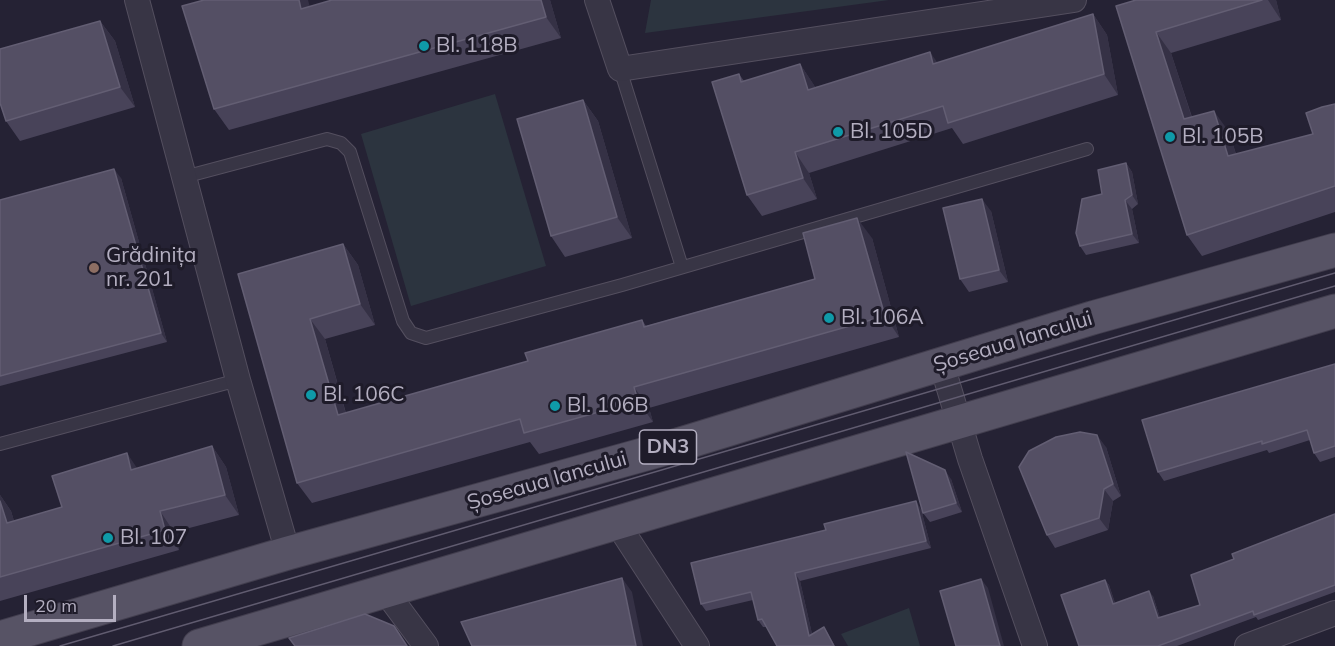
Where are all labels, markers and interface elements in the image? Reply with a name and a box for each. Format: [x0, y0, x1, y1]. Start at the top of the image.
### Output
place label: Bl. 118B [436, 33, 518, 59]
marker: Bl. 118B [417, 39, 431, 53]
place label: Bl. 105D [850, 119, 933, 145]
place label: Bl. 105B [1182, 124, 1264, 150]
marker: Bl. 105D [831, 125, 845, 139]
marker: Bl. 105B [1163, 130, 1177, 144]
place label: Grădinița nr. 201 [106, 243, 196, 293]
marker: Grădinița nr. 201 [87, 261, 101, 275]
place label: Bl. 106A [841, 305, 924, 331]
street label: Șoseaua Iancului [931, 306, 1095, 378]
marker: Bl. 106A [822, 311, 836, 325]
place label: Bl. 106C [323, 382, 405, 408]
marker: Bl. 106C [304, 388, 318, 402]
place label: Bl. 106B [567, 393, 649, 419]
marker: Bl. 106B [548, 399, 562, 413]
road number: DN3 [640, 430, 696, 464]
street label: Șoseaua Iancului [464, 446, 630, 516]
place label: Bl. 107 [120, 525, 187, 551]
marker: Bl. 107 [101, 531, 115, 545]
scale bar [27, 583, 118, 621]
text: 20 m [35, 594, 77, 617]

